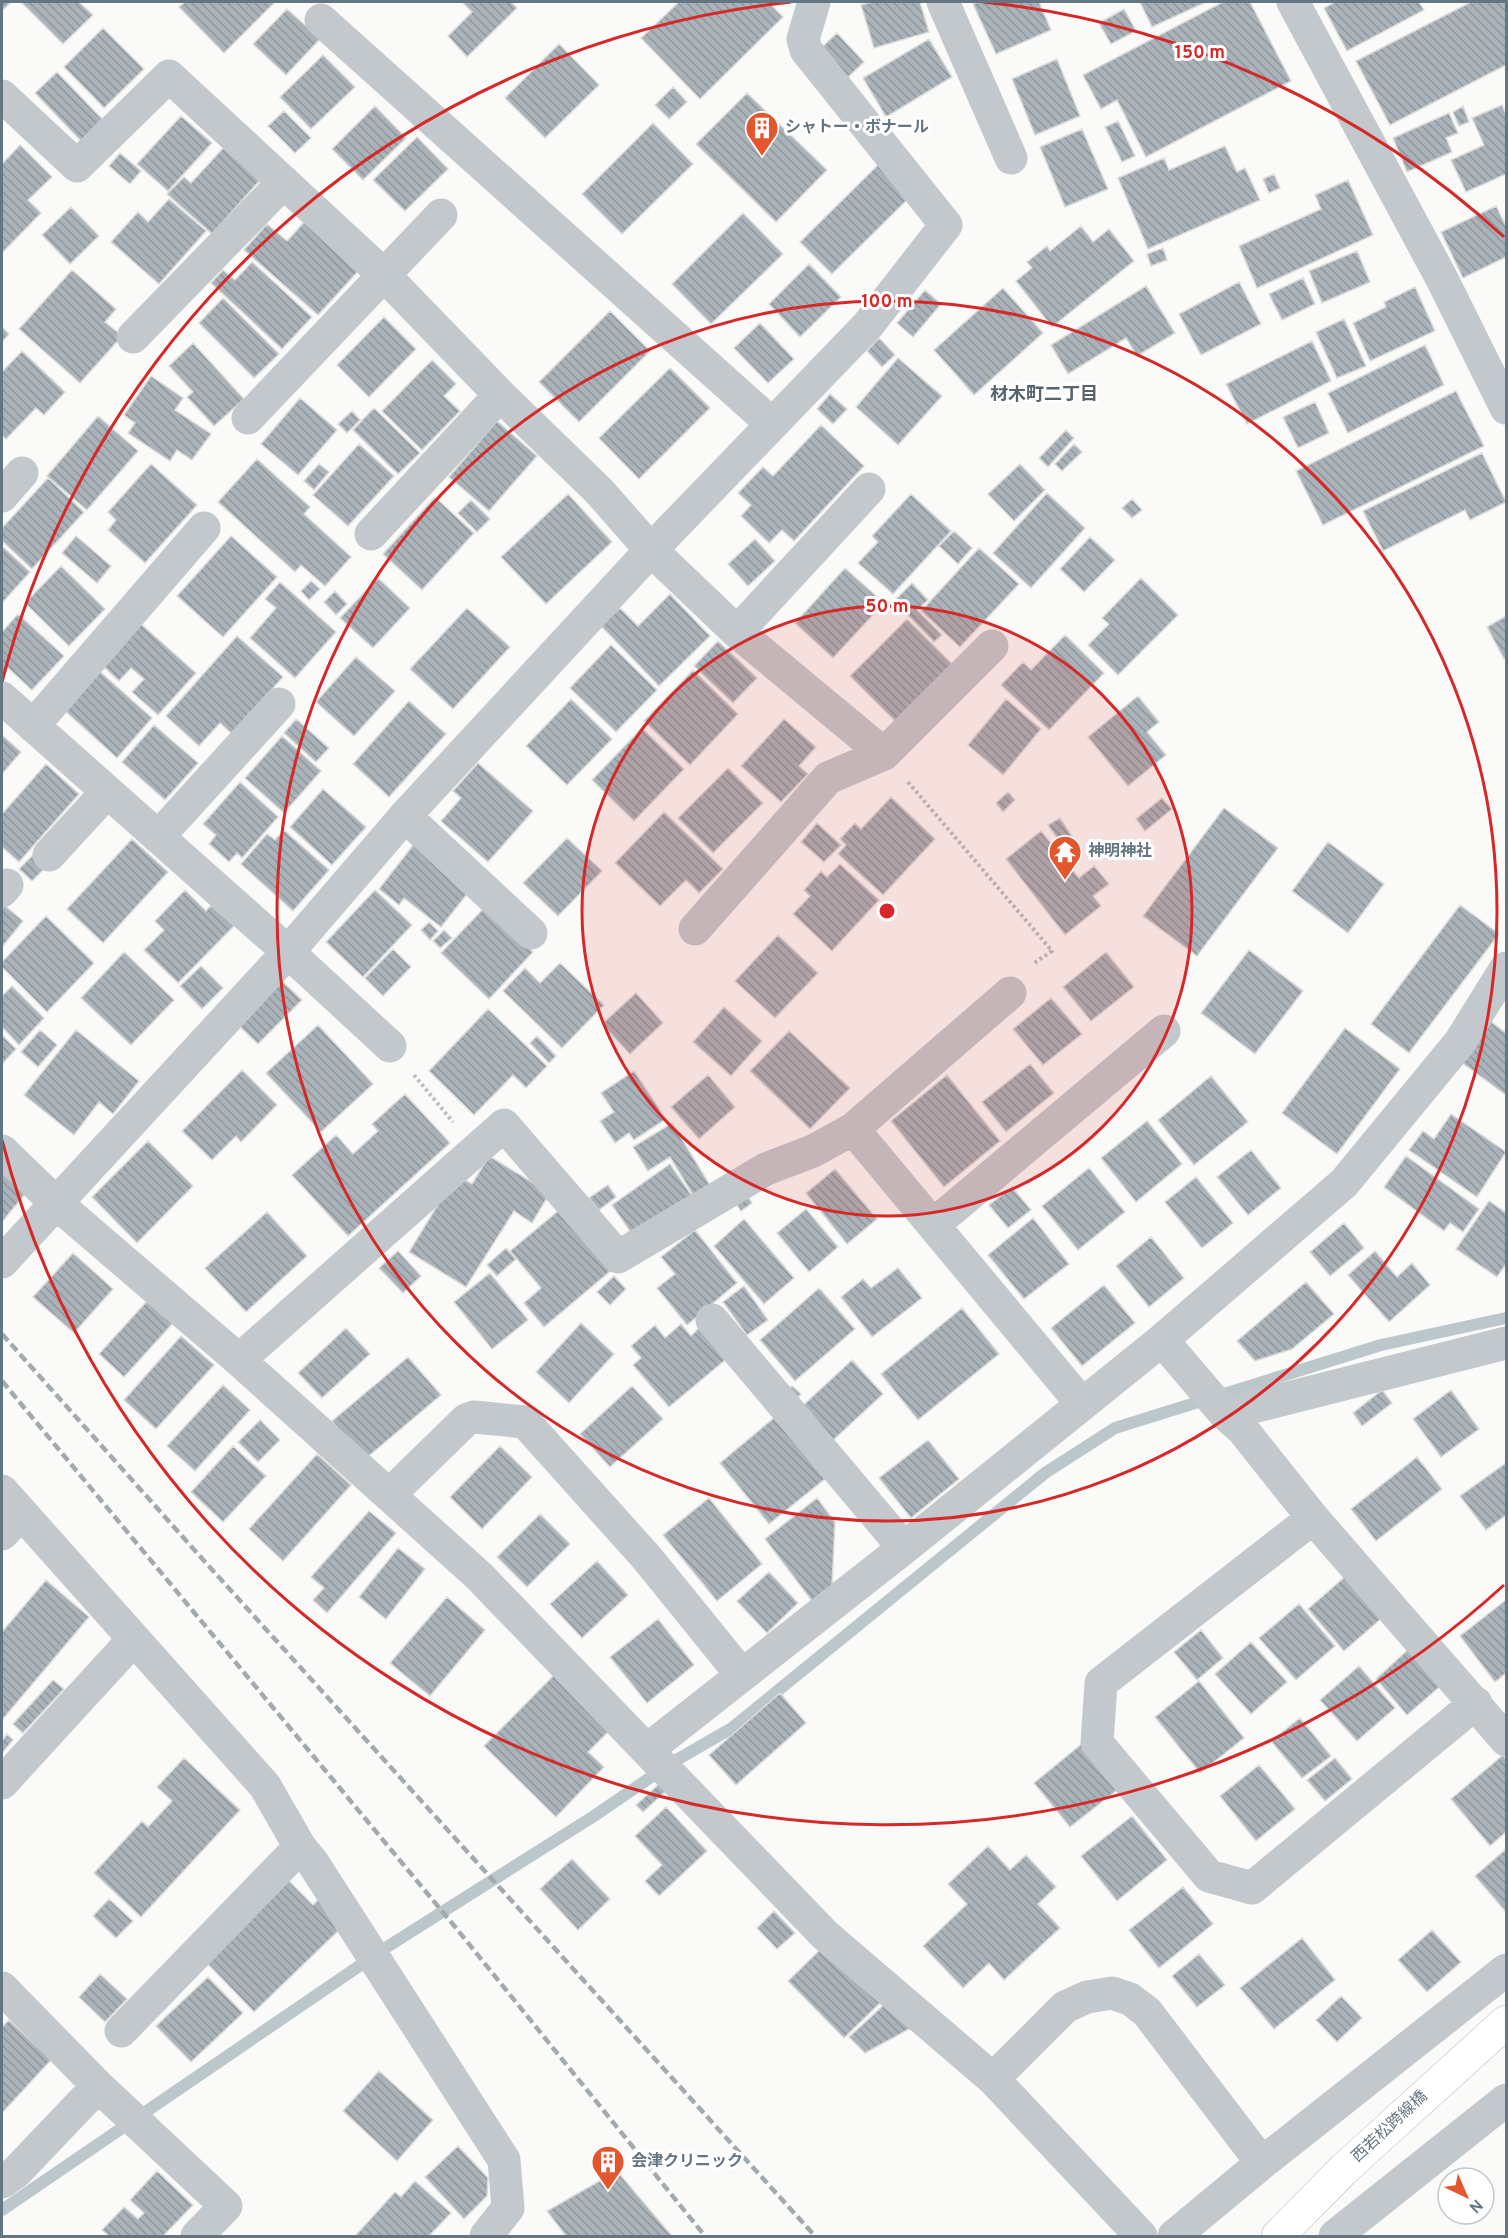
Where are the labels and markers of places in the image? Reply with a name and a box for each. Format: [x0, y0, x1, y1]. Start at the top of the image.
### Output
building icon: シャトー・ボナール [744, 110, 780, 157]
place label: シャトー・ボナール [785, 118, 929, 138]
temple icon: 神明神社 [1047, 834, 1083, 881]
place label: 神明神社 [1088, 841, 1152, 862]
centre of rings [877, 901, 897, 921]
building icon: 会津クリニック [590, 2144, 626, 2191]
place label: 会津クリニック [631, 2152, 743, 2172]

